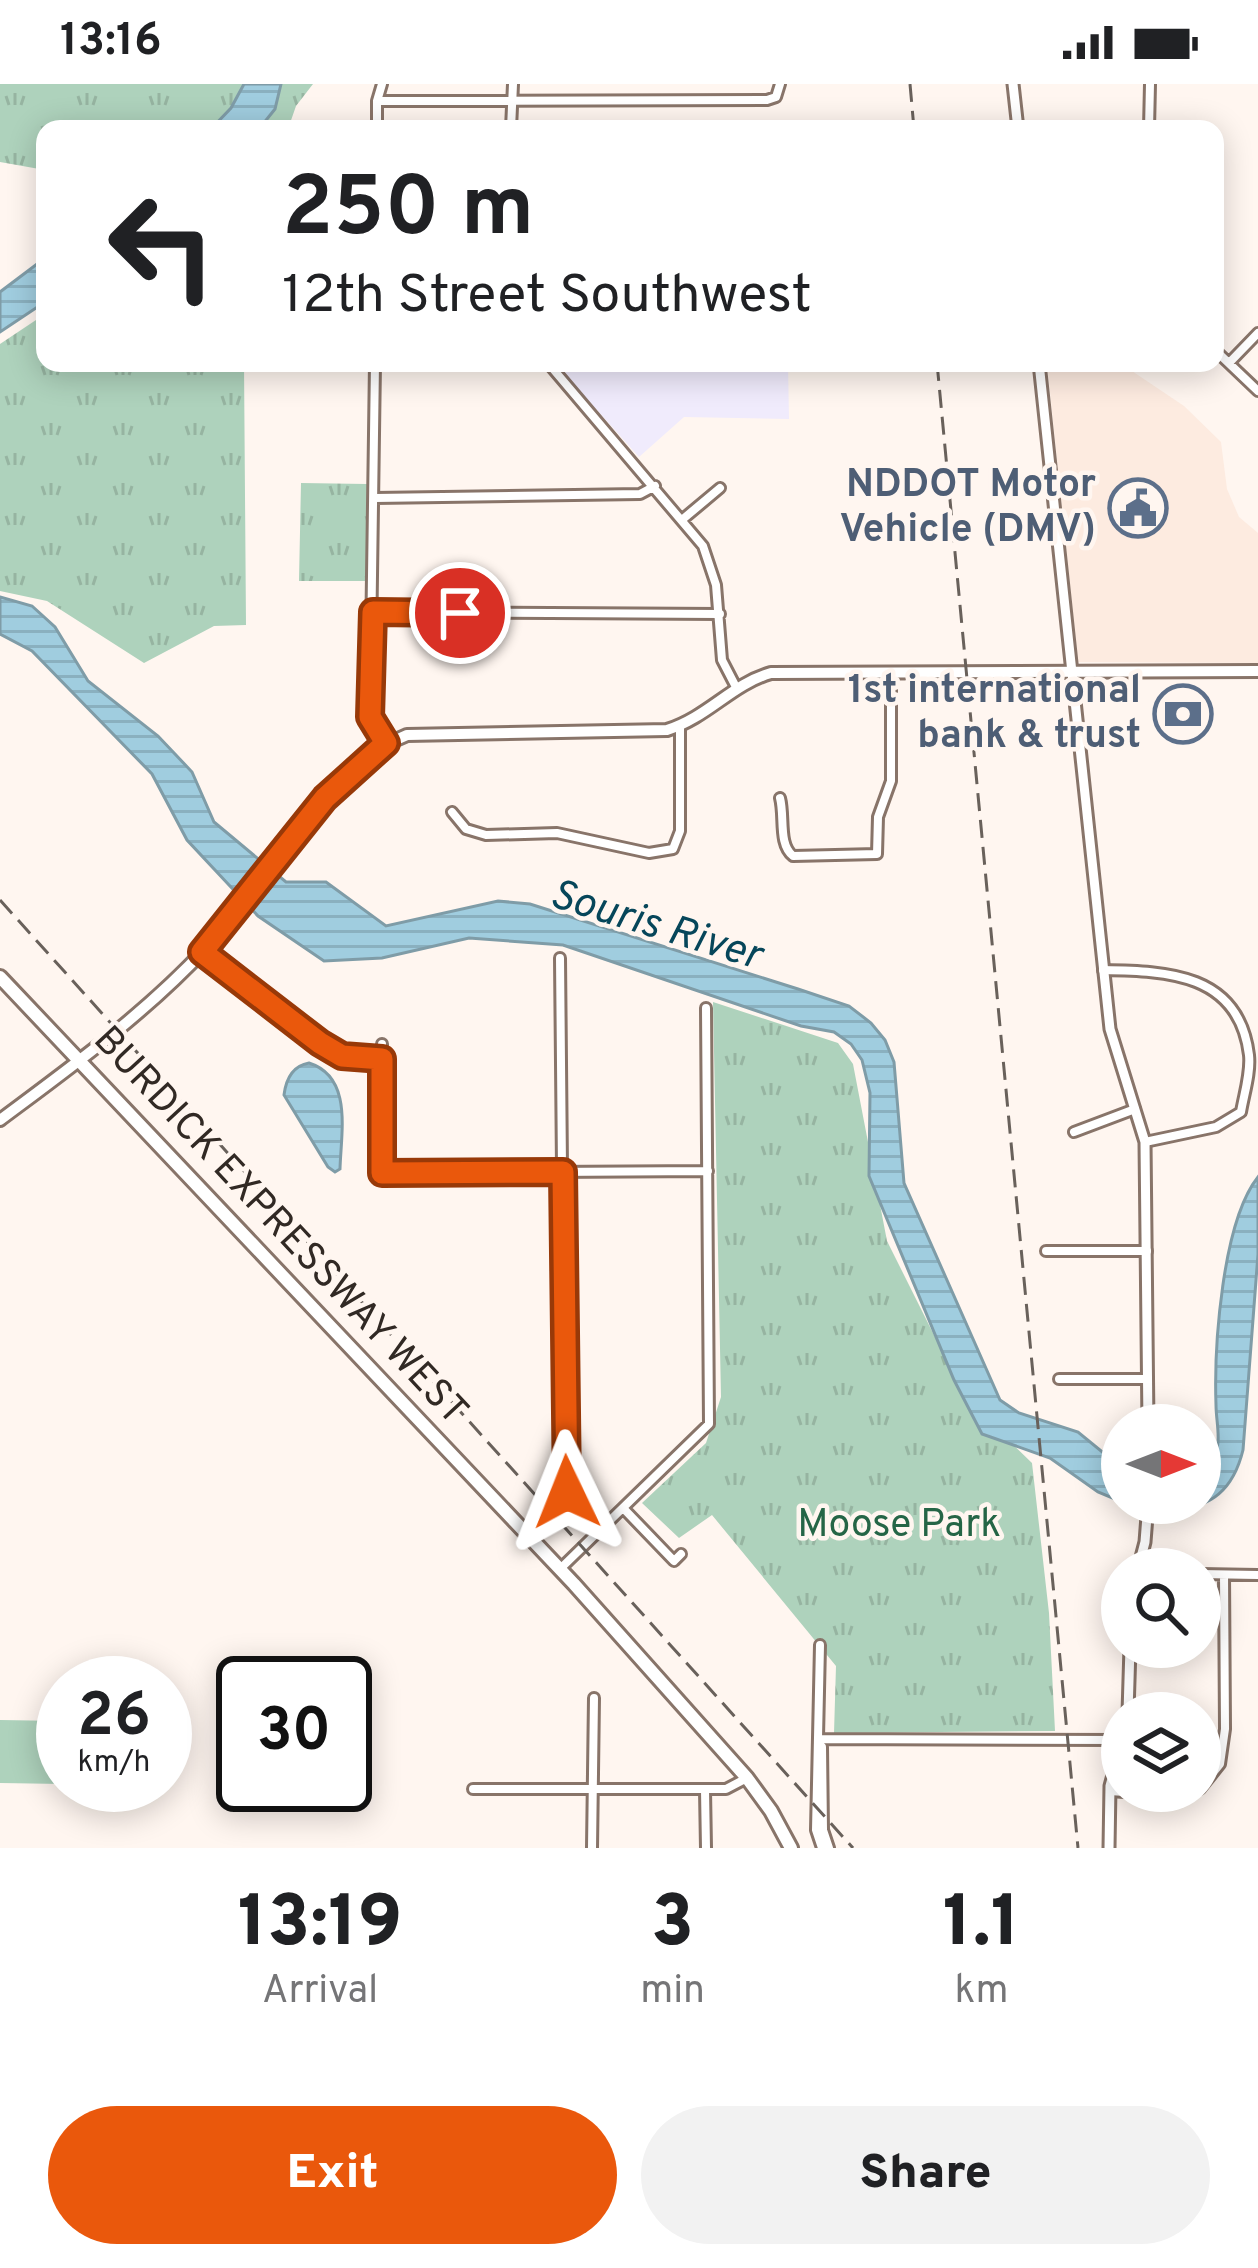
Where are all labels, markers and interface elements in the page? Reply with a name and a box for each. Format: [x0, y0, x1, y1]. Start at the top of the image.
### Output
text: 13:16 [60, 14, 162, 71]
text: 250 m [282, 159, 534, 265]
icon: left [84, 168, 240, 324]
text: 12th Street Southwest [282, 263, 812, 332]
place label: NDDOT Motor Vehicle (DMV) [840, 462, 1096, 556]
public building icon: NDDOT Motor Vehicle (DMV) [1107, 477, 1169, 539]
pin [409, 562, 511, 664]
icon: arrive [427, 580, 493, 646]
place label: 1st international bank & trust [848, 668, 1141, 762]
bank icon: 1st international bank & trust [1152, 683, 1214, 745]
water label: Souris River [543, 870, 770, 985]
street label: BURDICK EXPRESSWAY WEST [81, 1017, 477, 1437]
north arrow [1101, 1404, 1221, 1524]
map controls [1101, 1404, 1221, 1812]
position arrow [504, 1429, 630, 1555]
park label: Moose Park [797, 1502, 1001, 1551]
button: search [1101, 1548, 1221, 1668]
speed limit sign: 30 [216, 1656, 372, 1812]
text: 26 [77, 1681, 151, 1757]
button: layers [1101, 1692, 1221, 1812]
text: km/h [78, 1745, 150, 1782]
text: 13:19 [238, 1880, 402, 1972]
text: 3 [651, 1880, 694, 1972]
text: 1.1 [943, 1880, 1020, 1972]
text: Arrival [262, 1968, 378, 2017]
text: min [640, 1968, 705, 2017]
text: km [955, 1968, 1009, 2017]
button: Exit [48, 2106, 617, 2244]
button: Share [641, 2106, 1210, 2244]

